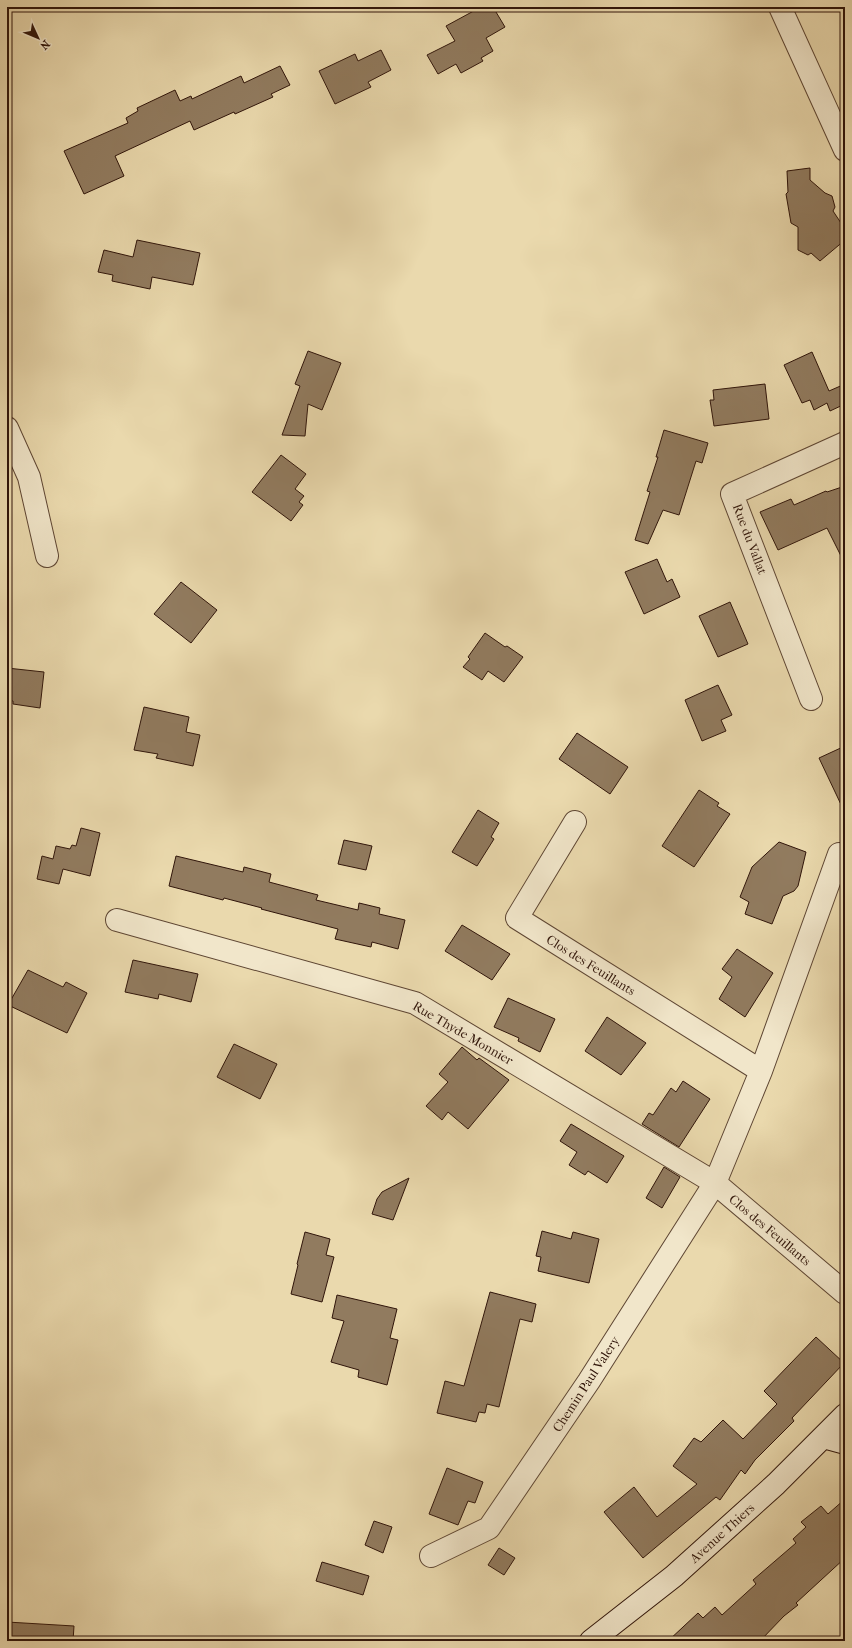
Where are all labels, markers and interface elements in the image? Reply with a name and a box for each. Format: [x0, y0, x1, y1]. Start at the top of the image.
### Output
north arrow [18, 18, 58, 58]
text: N [37, 37, 52, 53]
street label: Rue du Vallat [730, 502, 770, 577]
street label: Clos des Feuillants [544, 932, 638, 999]
street label: Rue Thyde Monnier [410, 998, 516, 1068]
street label: Clos des Feuillants [726, 1191, 814, 1269]
street label: Chemin Paul Valery [550, 1333, 623, 1435]
street label: Avenue Thiers [686, 1500, 757, 1567]

